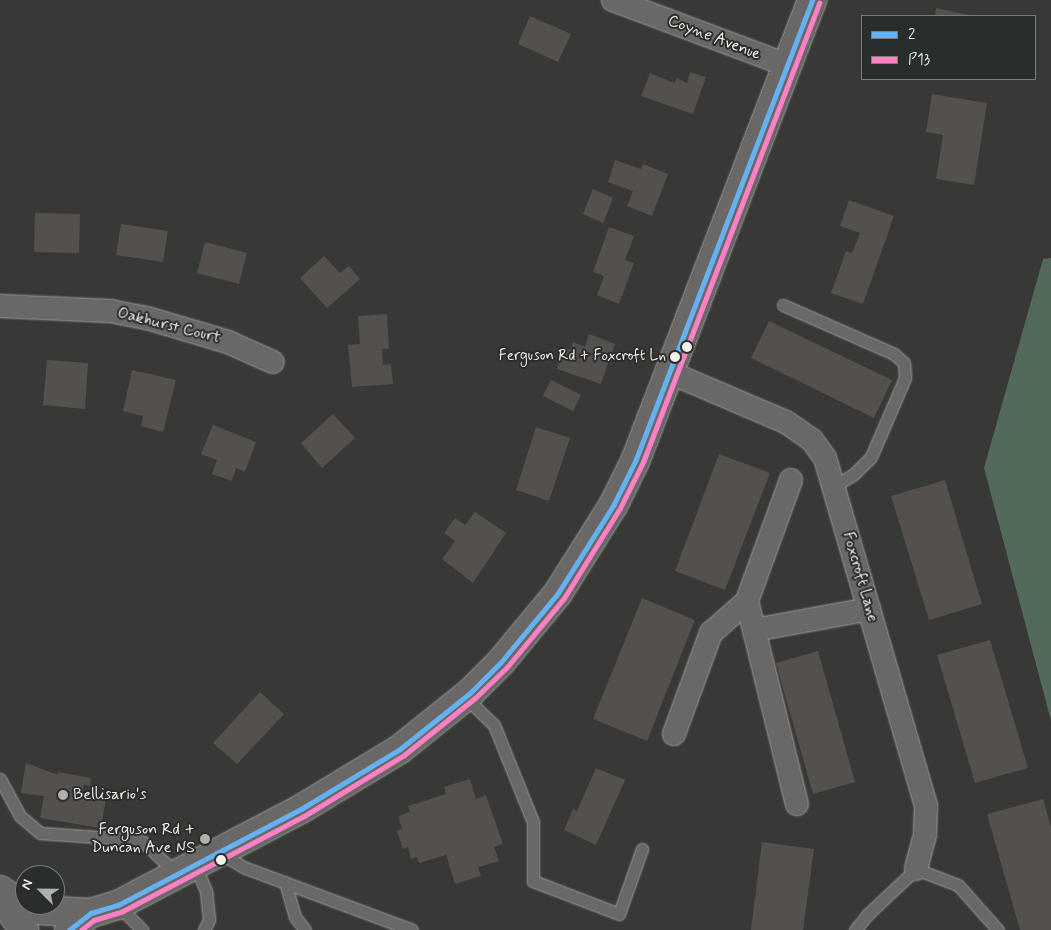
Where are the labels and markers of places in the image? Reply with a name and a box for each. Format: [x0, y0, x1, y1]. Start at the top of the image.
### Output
unlabelled marker [682, 342, 692, 352]
place label: Ferguson Rd + Foxcroft Ln [499, 348, 666, 366]
marker: Ferguson Rd + Foxcroft Ln [670, 352, 680, 362]
place label: Bellisario's [73, 785, 147, 805]
marker: Bellisario's [57, 789, 69, 801]
place label: Ferguson Rd + Duncan Ave NS [93, 820, 195, 858]
marker: Ferguson Rd + Duncan Ave NS [199, 833, 211, 845]
unlabelled marker [216, 855, 226, 865]

